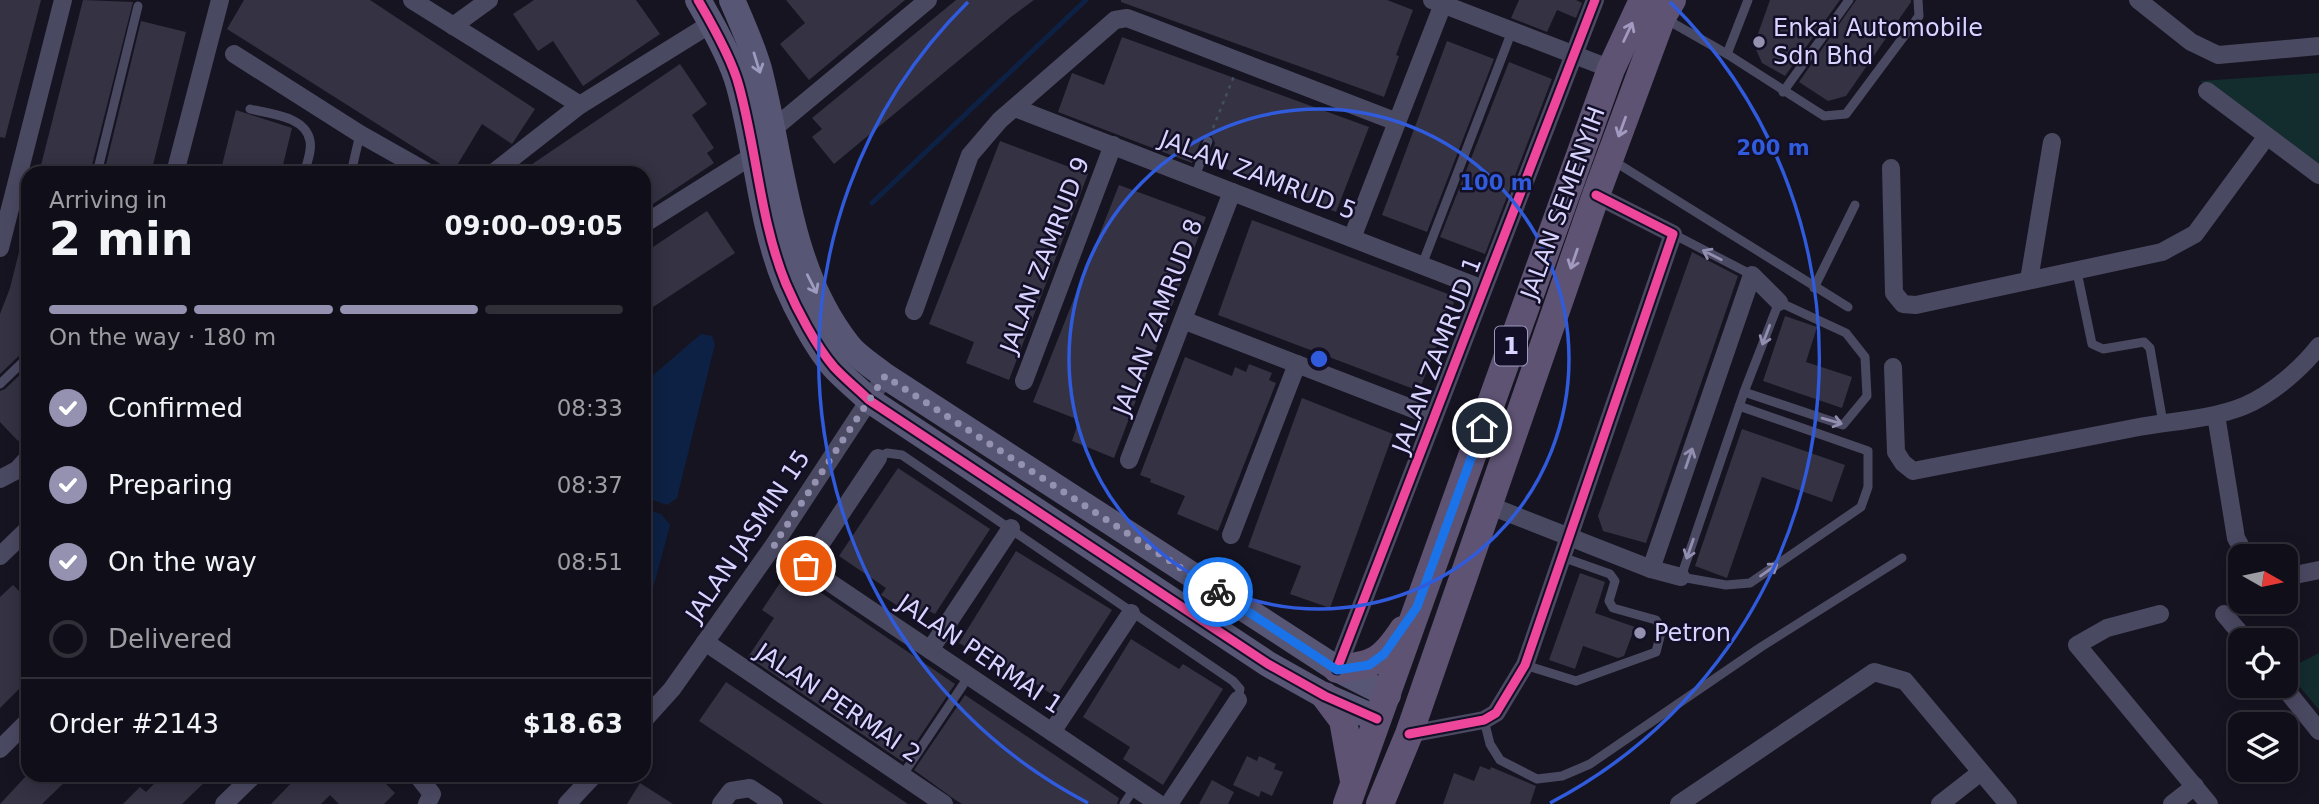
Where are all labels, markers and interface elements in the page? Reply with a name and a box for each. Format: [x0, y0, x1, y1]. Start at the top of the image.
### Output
place label: Enkai Automobile Sdn Bhd [1773, 14, 1983, 70]
one-way arrow [1622, 22, 1635, 43]
marker: Enkai Automobile Sdn Bhd [1751, 34, 1767, 50]
one-way arrow [751, 52, 764, 74]
street label: JALAN SEMENYIH [1514, 103, 1611, 305]
one-way arrow [1615, 116, 1627, 138]
street label: JALAN ZAMRUD 5 [1154, 124, 1360, 225]
text: 200 m [1736, 136, 1810, 160]
street label: JALAN ZAMRUD 9 [994, 153, 1095, 359]
text: 100 m [1459, 171, 1533, 195]
text: Arriving in [49, 187, 167, 213]
text: 09:00–09:05 [444, 211, 623, 241]
text: 2 min [49, 212, 193, 266]
street label: JALAN ZAMRUD 8 [1107, 215, 1208, 421]
one-way arrow [1703, 247, 1723, 261]
one-way arrow [1567, 248, 1579, 270]
street label: JALAN ZAMRUD 1 [1386, 253, 1487, 459]
one-way arrow [806, 273, 820, 293]
one-way arrow [1759, 323, 1772, 345]
text: On the way · 180 m [49, 324, 276, 350]
road number: 1 [1495, 326, 1527, 366]
centre of rings [1307, 347, 1331, 371]
icon: check [49, 389, 87, 427]
text: Confirmed [108, 393, 243, 423]
text: 08:33 [557, 395, 623, 421]
pin [1452, 398, 1512, 458]
icon: home [1463, 409, 1501, 447]
one-way arrow [1820, 415, 1842, 428]
street label: JALAN JASMIN 15 [679, 445, 816, 629]
one-way arrow [1684, 448, 1696, 470]
icon: check [49, 466, 87, 504]
text: Preparing [108, 470, 233, 500]
text: 08:37 [557, 472, 623, 498]
pin [776, 536, 836, 596]
one-way arrow [1683, 538, 1695, 560]
icon: check [49, 543, 87, 581]
north arrow [2228, 544, 2298, 614]
map controls [2228, 544, 2298, 782]
text: On the way [108, 547, 257, 577]
icon: bag [787, 547, 825, 585]
text: 08:51 [557, 549, 623, 575]
courier [1183, 557, 1253, 627]
one-way arrow [1759, 563, 1778, 577]
icon: bike [1199, 573, 1237, 611]
street label: JALAN PERMAI 1 [891, 587, 1068, 719]
place label: Petron [1654, 619, 1731, 647]
text: Delivered [108, 624, 232, 654]
marker: Petron [1632, 625, 1648, 641]
button: locate [2228, 628, 2298, 698]
street label: JALAN PERMAI 2 [749, 636, 926, 768]
text: Order #2143 [49, 709, 219, 739]
text: $18.63 [523, 709, 623, 739]
button: layers [2228, 712, 2298, 782]

